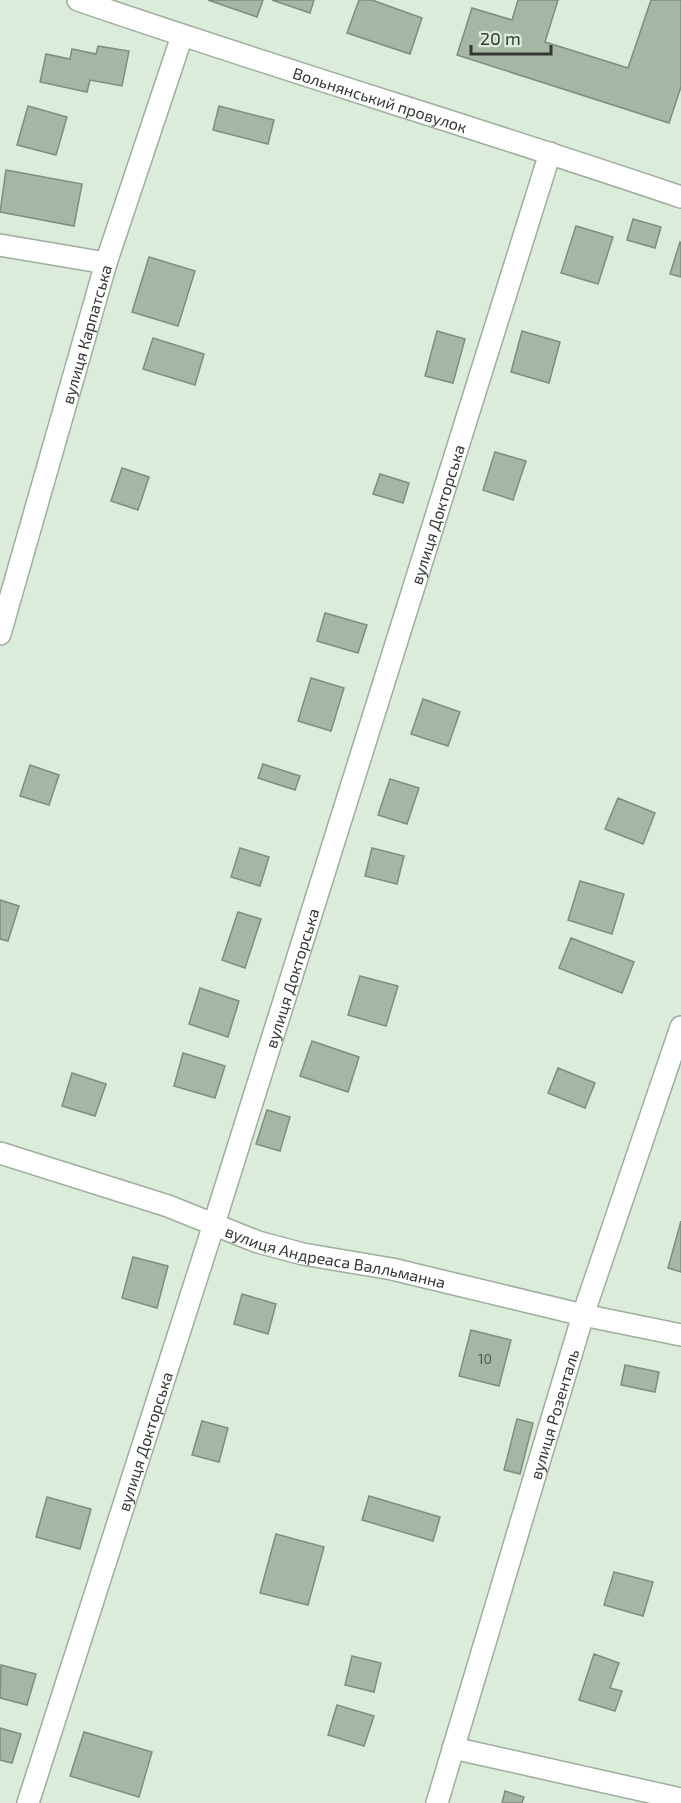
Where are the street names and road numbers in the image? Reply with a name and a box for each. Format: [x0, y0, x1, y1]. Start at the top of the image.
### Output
street label: Вольнянський провулок [291, 62, 470, 136]
street label: вулиця Карпатська [57, 262, 115, 406]
street label: вулиця Докторська [406, 442, 468, 587]
street label: вулиця Докторська [260, 906, 322, 1050]
street label: вулиця Андреаса Валльманна [223, 1221, 448, 1291]
street label: вулиця Розенталь [525, 1347, 582, 1482]
street label: вулиця Докторська [113, 1369, 176, 1513]

